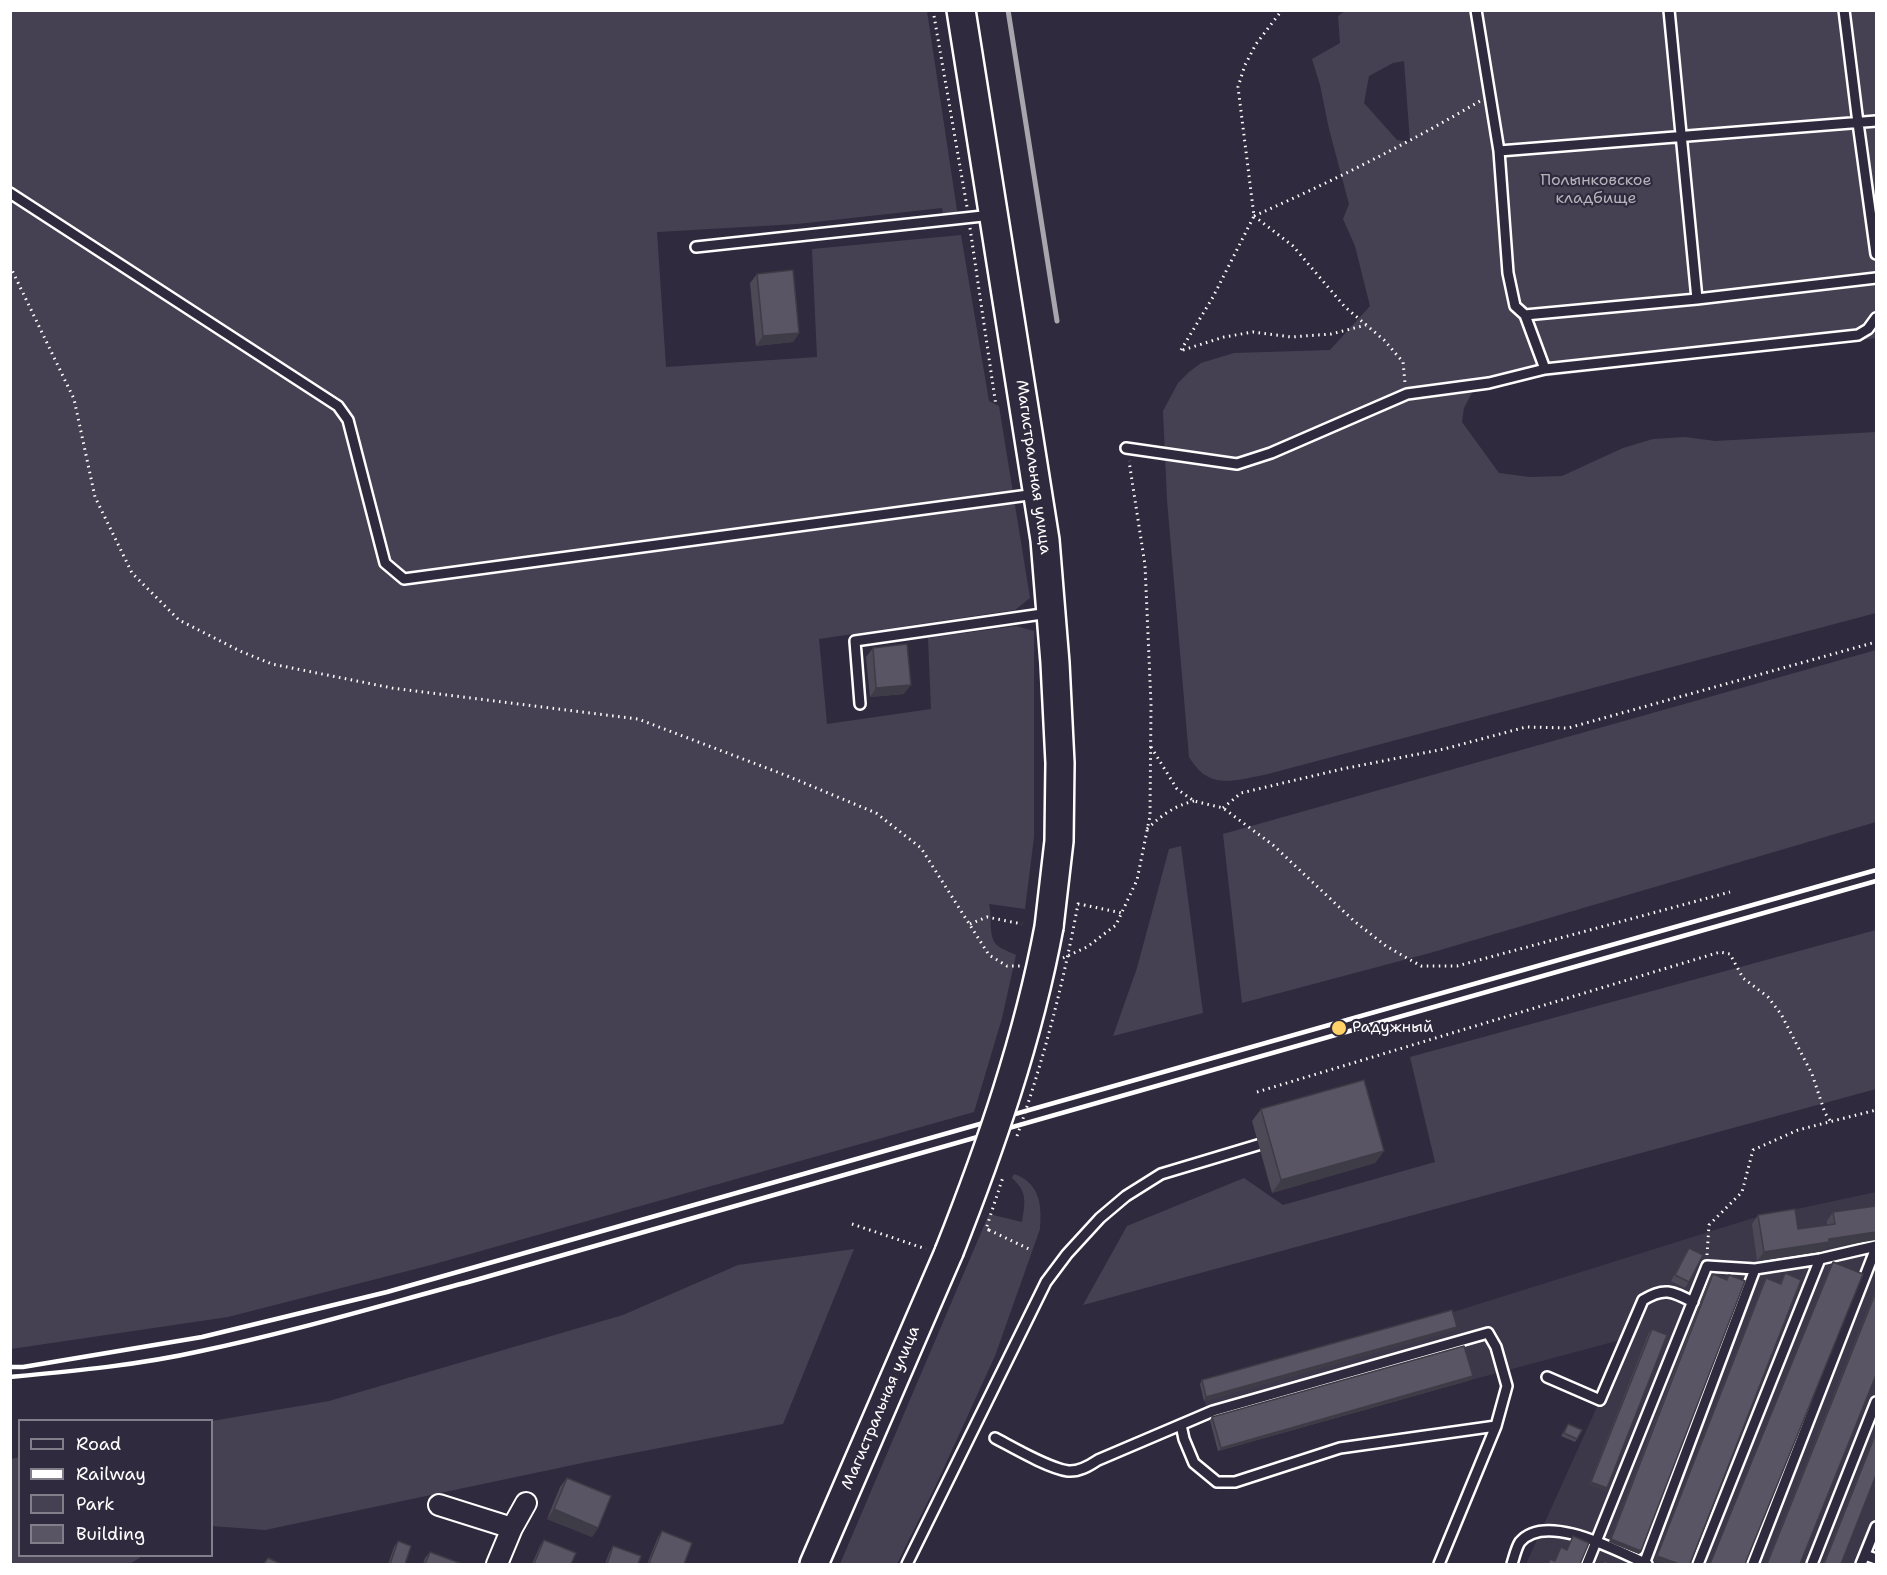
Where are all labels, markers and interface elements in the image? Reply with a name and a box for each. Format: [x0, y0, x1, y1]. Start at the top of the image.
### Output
park label: Полынковское кладбище [1540, 171, 1652, 209]
street label: Магистральная улица [1011, 378, 1055, 556]
place label: Радужный [1352, 1018, 1433, 1038]
marker: Радужный [1330, 1019, 1348, 1037]
street label: Магистральная улица [838, 1323, 924, 1493]
legend [18, 1419, 213, 1557]
text: Road [76, 1432, 121, 1456]
text: Railway [76, 1462, 146, 1486]
text: Park [76, 1492, 115, 1516]
text: Building [76, 1522, 145, 1546]

